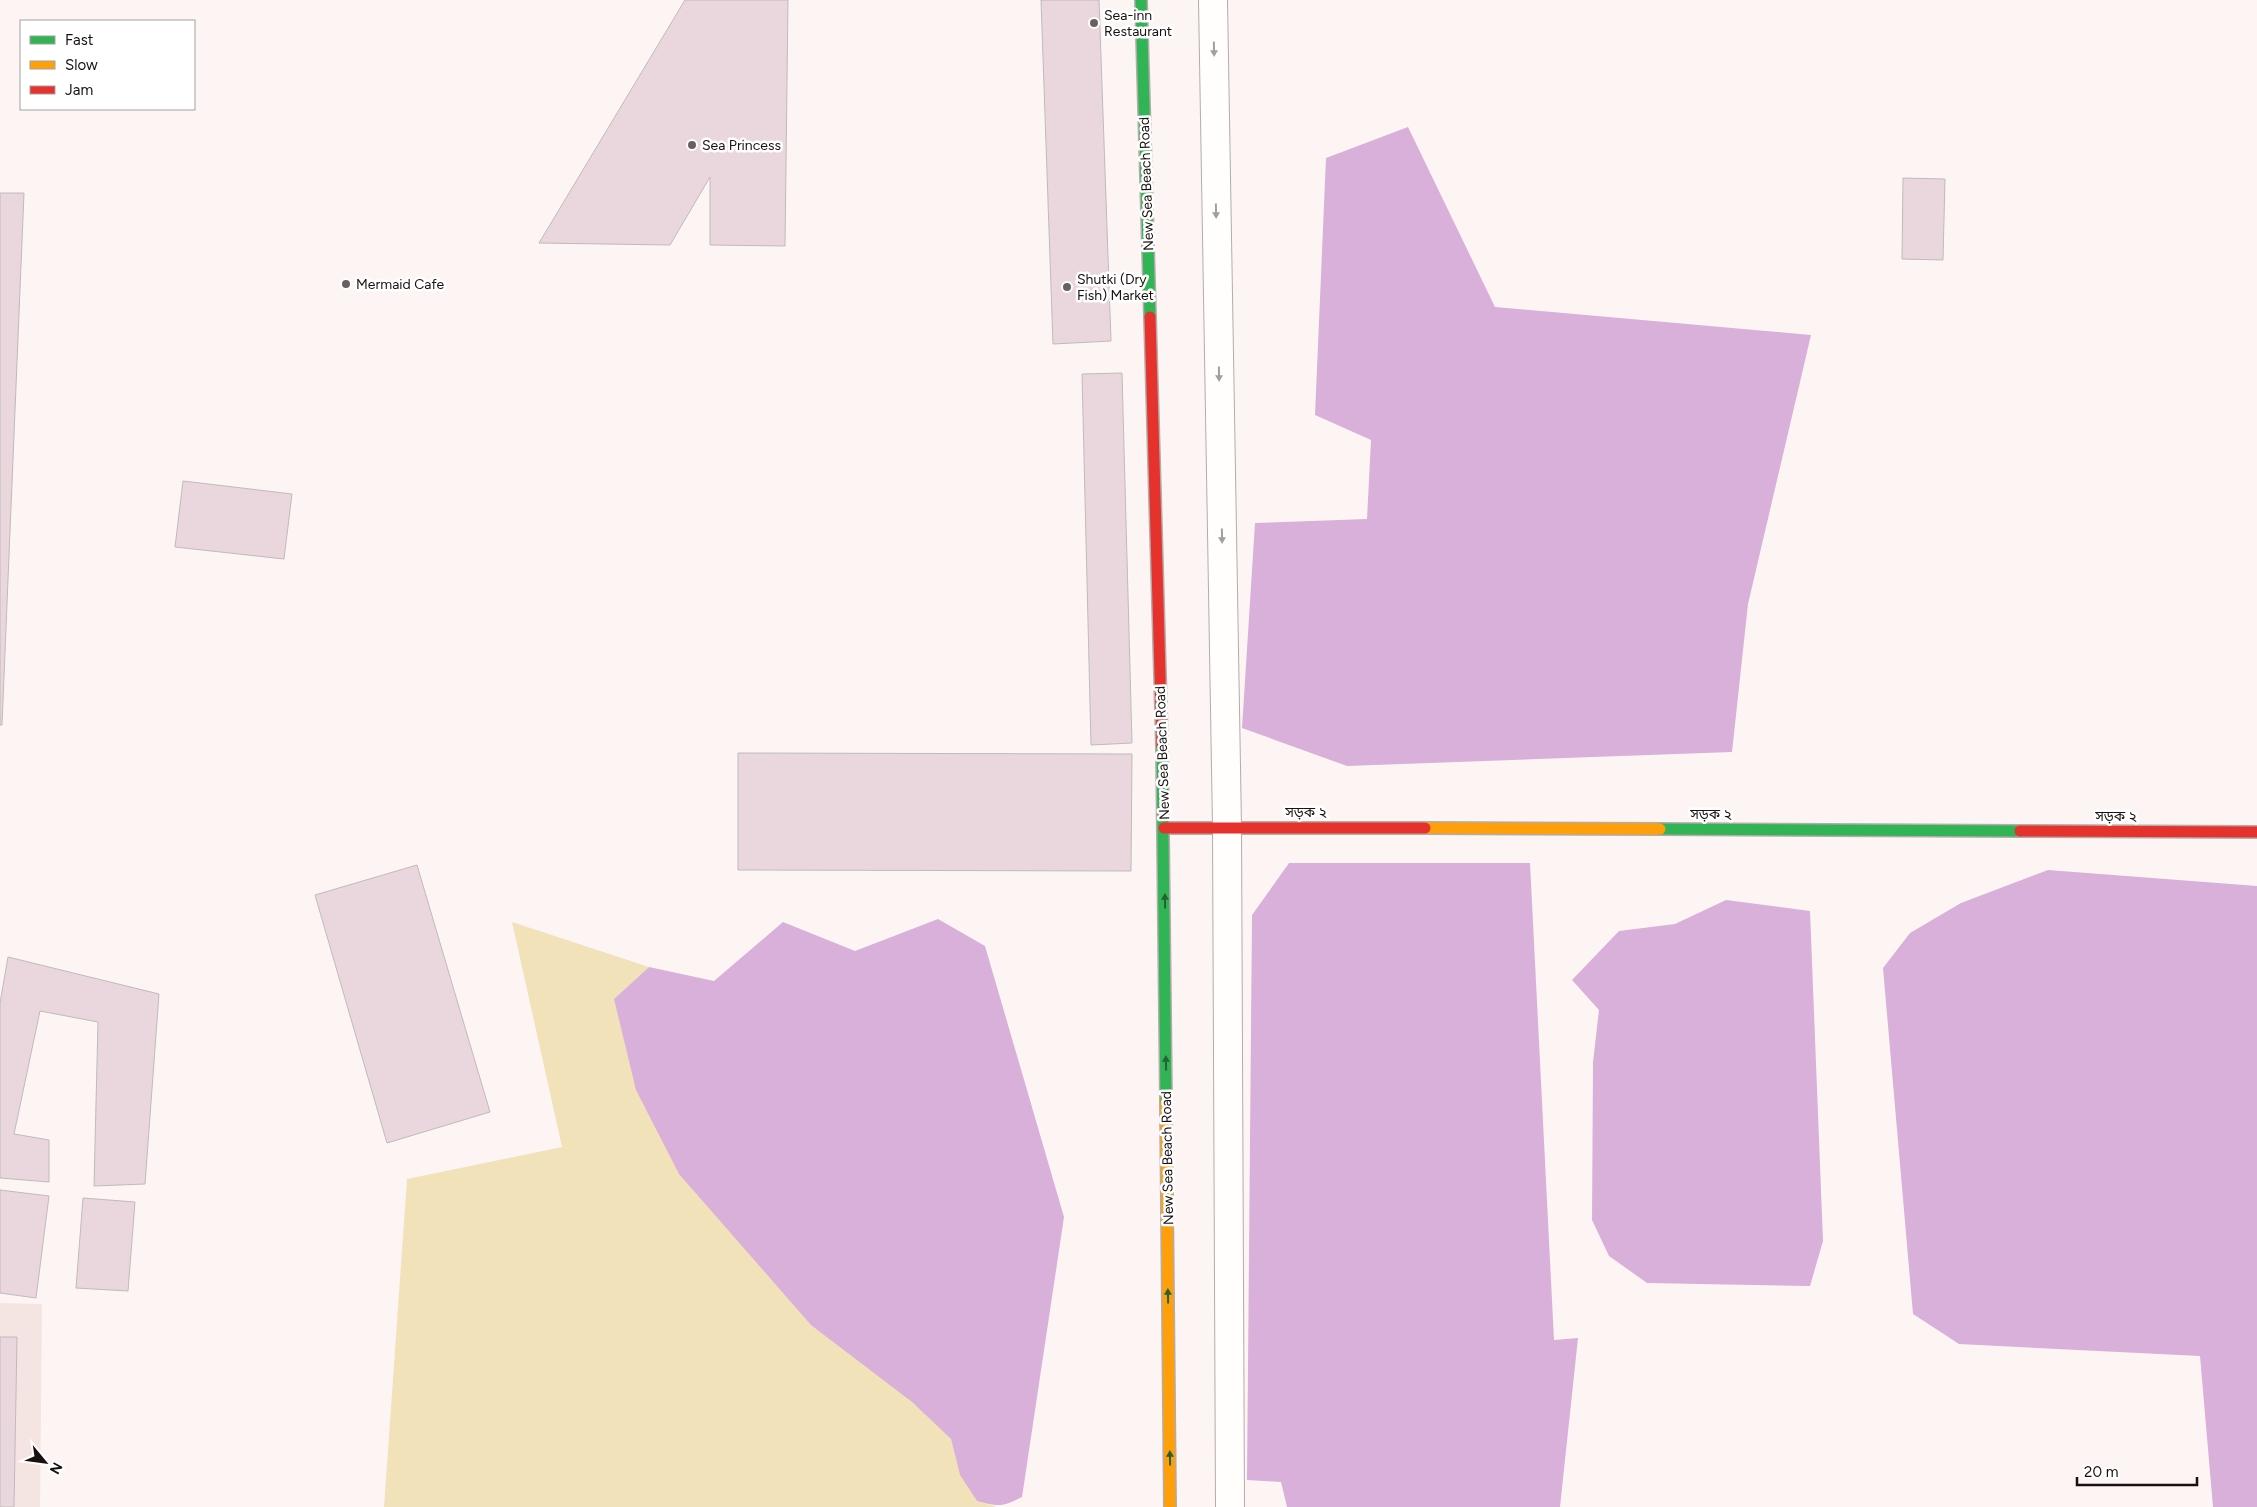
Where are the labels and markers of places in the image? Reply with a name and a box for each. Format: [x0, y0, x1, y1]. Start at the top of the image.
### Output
place label: Sea-inn Restaurant [1104, 7, 1172, 40]
marker: Sea-inn Restaurant [1088, 17, 1100, 29]
place label: Sea Princess [702, 137, 781, 154]
marker: Sea Princess [686, 139, 698, 151]
place label: Shutki (Dry Fish) Market [1077, 271, 1154, 304]
place label: Mermaid Cafe [356, 276, 445, 293]
marker: Mermaid Cafe [340, 278, 352, 290]
marker: Shutki (Dry Fish) Market [1061, 281, 1073, 293]

